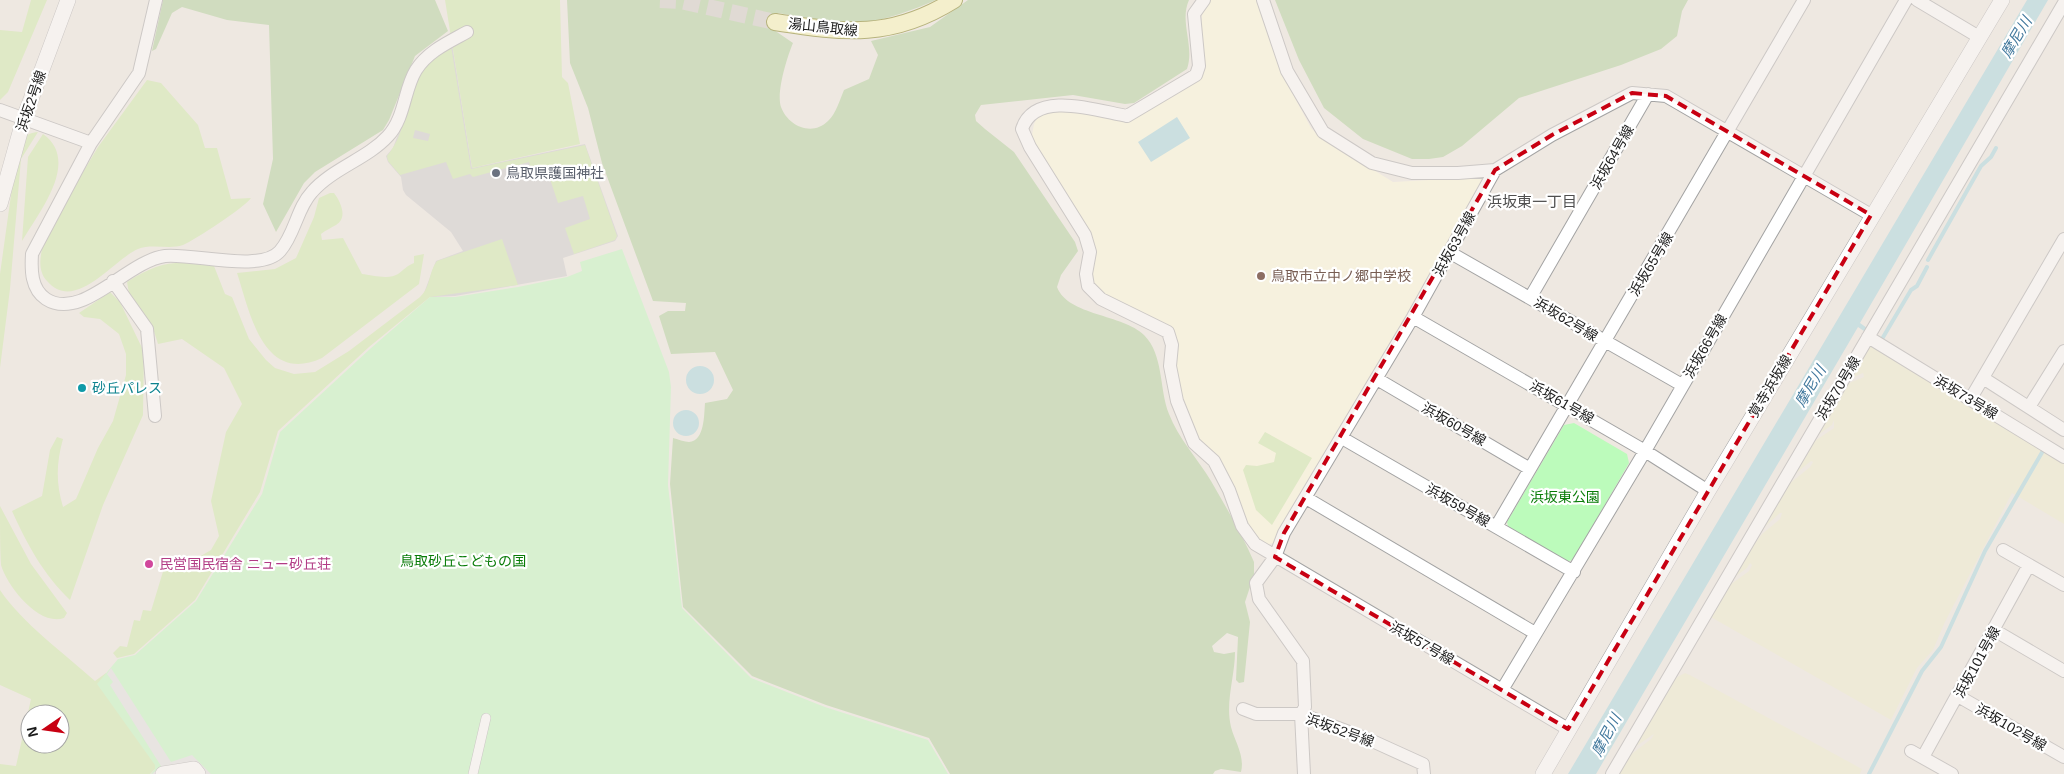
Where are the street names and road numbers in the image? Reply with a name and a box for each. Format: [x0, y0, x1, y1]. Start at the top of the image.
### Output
street label: 湯山鳥取線 [787, 15, 859, 39]
street label: 浜坂2号線 [13, 68, 49, 134]
street label: 浜坂64号線 [1587, 122, 1637, 192]
street label: 浜坂63号線 [1430, 209, 1478, 279]
street label: 浜坂65号線 [1626, 229, 1676, 299]
street label: 浜坂62号線 [1531, 294, 1601, 344]
street label: 浜坂66号線 [1680, 311, 1730, 381]
street label: 覚寺浜坂線 [1745, 352, 1795, 420]
street label: 浜坂70号線 [1813, 353, 1863, 423]
street label: 浜坂73号線 [1931, 372, 2001, 422]
street label: 浜坂61号線 [1527, 377, 1597, 427]
street label: 浜坂60号線 [1419, 399, 1489, 449]
street label: 浜坂59号線 [1423, 480, 1493, 530]
street label: 浜坂57号線 [1387, 618, 1457, 668]
street label: 浜坂101号線 [1951, 623, 2003, 701]
street label: 浜坂102号線 [1973, 700, 2049, 754]
street label: 浜坂52号線 [1304, 710, 1376, 750]

